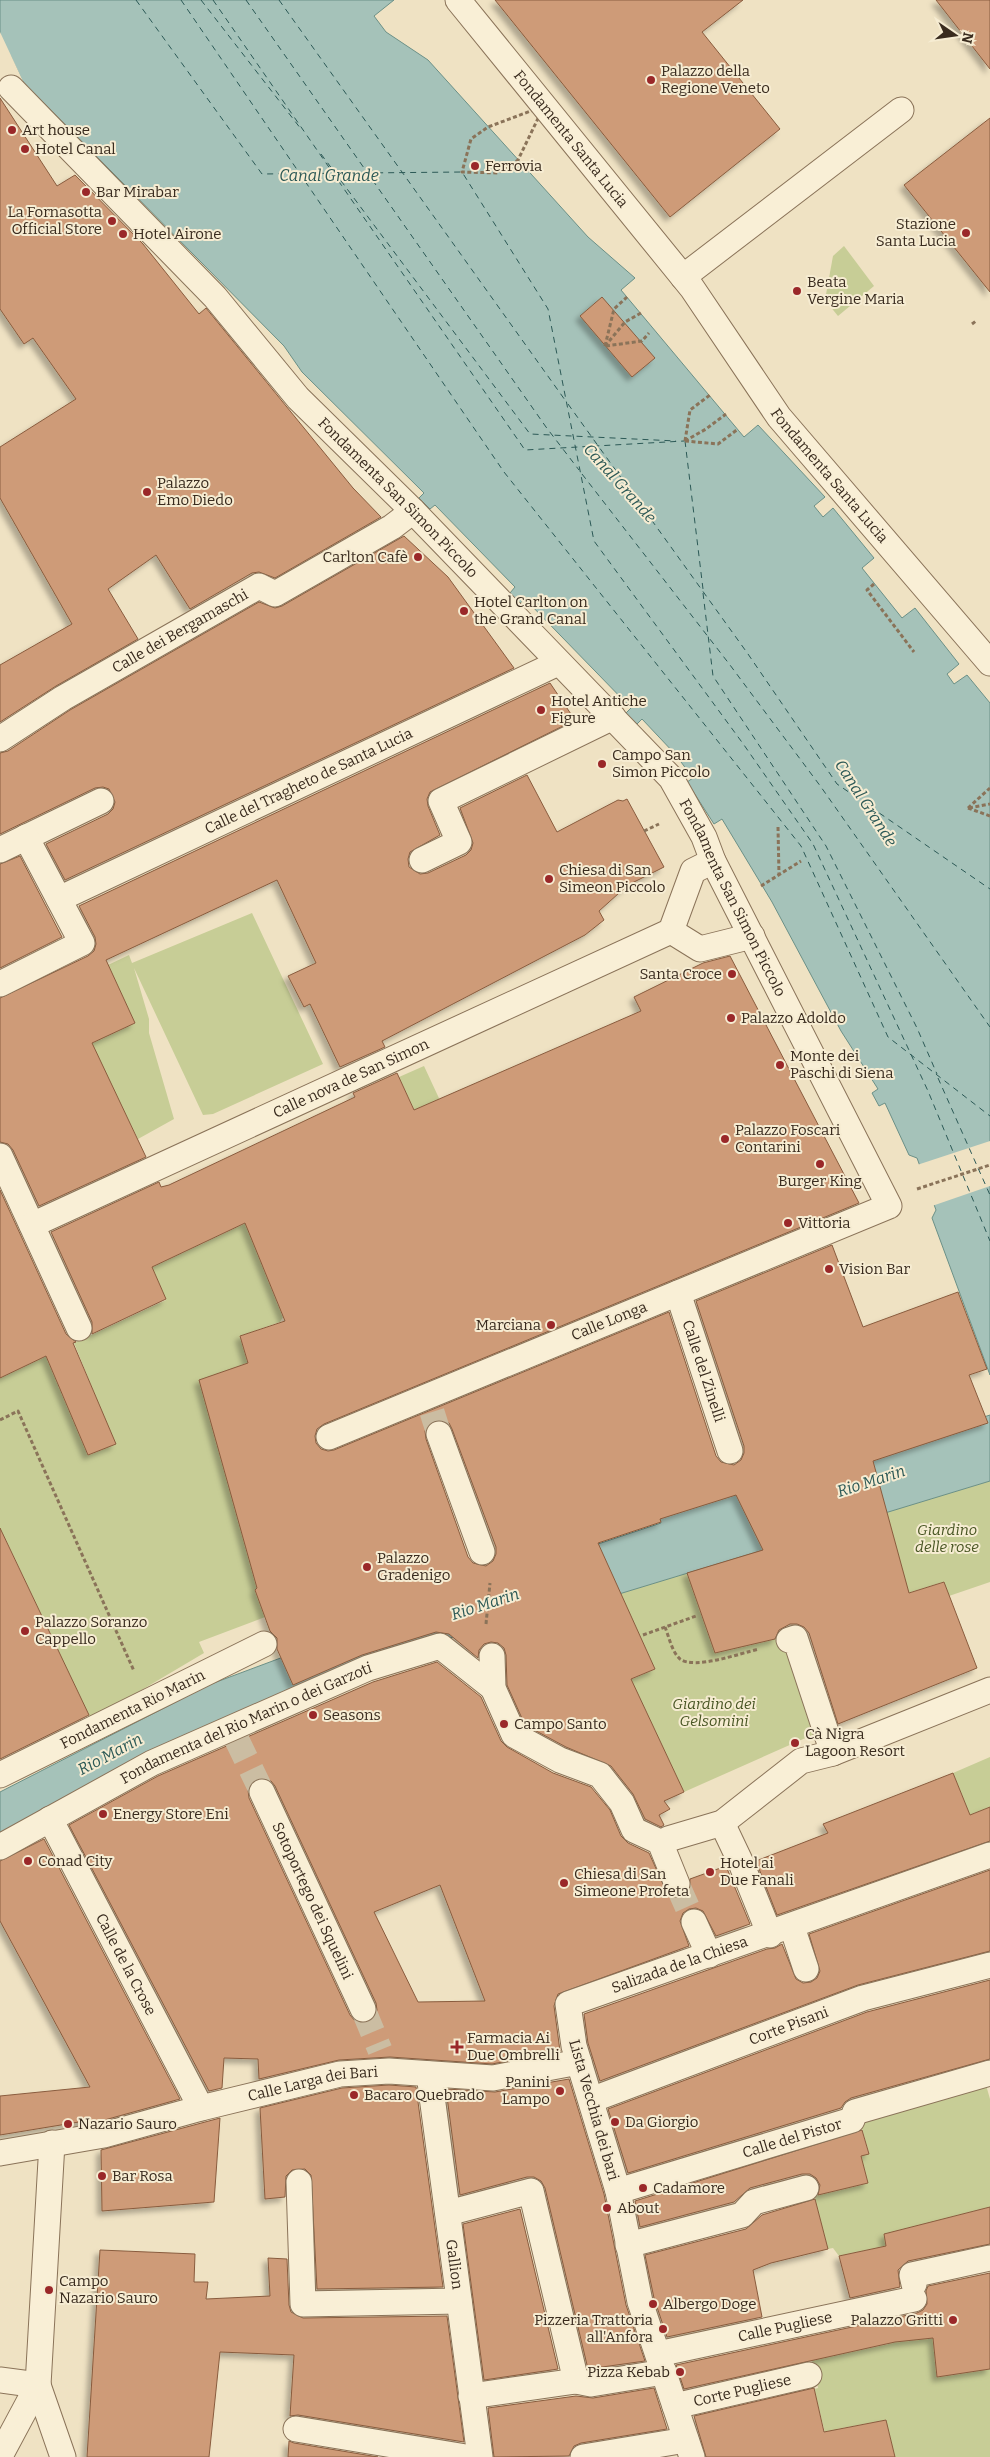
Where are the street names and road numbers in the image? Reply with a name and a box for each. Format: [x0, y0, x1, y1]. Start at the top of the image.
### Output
street label: Fondamenta Santa Lucia [510, 67, 632, 211]
street label: Fondamenta Santa Lucia [767, 405, 892, 547]
street label: Fondamenta San Simon Piccolo [314, 414, 482, 582]
street label: Calle dei Bergamaschi [109, 585, 252, 677]
street label: Calle del Tragheto de Santa Lucia [202, 724, 415, 838]
street label: Fondamenta San Simon Piccolo [675, 796, 790, 1000]
street label: Calle nova de San Simon [270, 1035, 432, 1122]
street label: Calle Longa [569, 1298, 649, 1344]
street label: Calle del Zinelli [678, 1318, 729, 1425]
street label: Fondamenta del Rio Marin o dei Garzoti [117, 1658, 374, 1788]
street label: Fondamenta Rio Marin [57, 1667, 207, 1753]
street label: Sotoportego dei Squelini [268, 1819, 357, 1983]
street label: Calle de la Crose [92, 1910, 160, 2018]
street label: Salizada de la Chiesa [609, 1932, 750, 1997]
street label: Corte Pisani [746, 2003, 831, 2049]
street label: Lista Vecchia dei bari [565, 2037, 623, 2183]
street label: Calle Larga dei Bari [246, 2063, 379, 2105]
street label: Calle del Pistor [740, 2114, 844, 2162]
street label: Gallion [442, 2238, 467, 2291]
street label: Calle Pugliese [736, 2308, 834, 2346]
street label: Corte Pugliese [692, 2370, 793, 2410]

